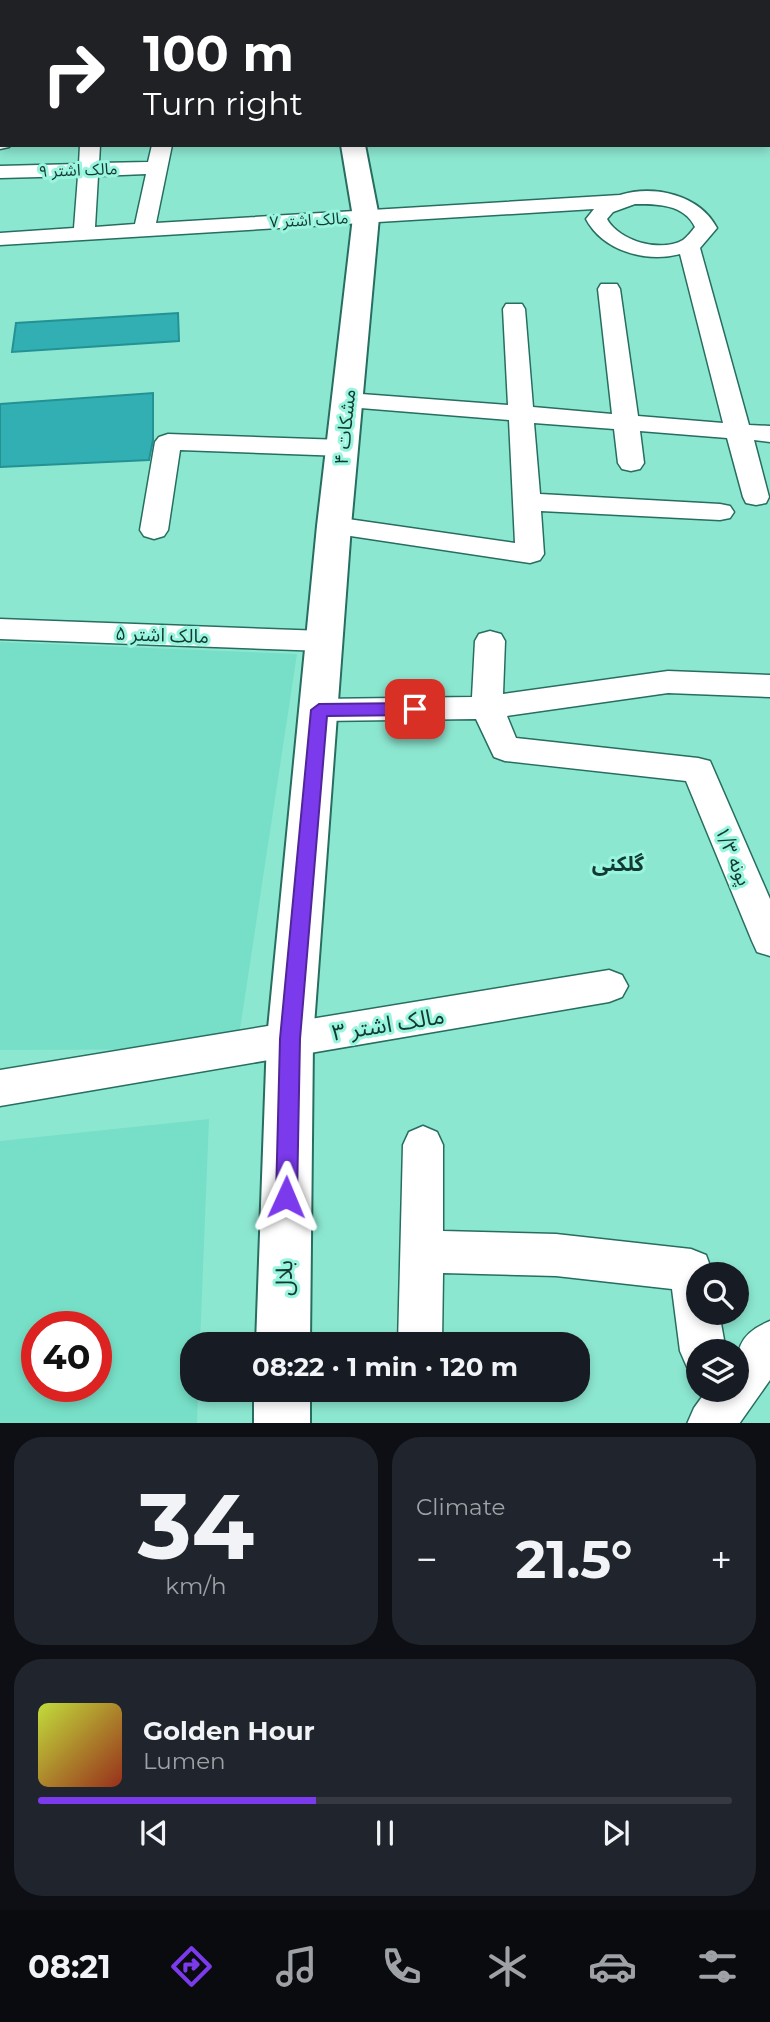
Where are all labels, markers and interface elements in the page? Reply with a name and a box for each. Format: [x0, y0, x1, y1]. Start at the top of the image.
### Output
text: 100 m [143, 24, 294, 83]
icon: right [28, 28, 119, 119]
text: Turn right [143, 84, 303, 123]
street label: مالک اشتر ۹ [38, 159, 118, 181]
street label: مالک اشتر ۷ [269, 208, 349, 232]
street label: مشکات ۴ [330, 388, 360, 466]
street label: مالک اشتر ۵ [115, 622, 209, 648]
pin [385, 679, 445, 739]
icon: arrive [396, 690, 434, 728]
street label: پونه ۱/۳ [709, 823, 756, 890]
district label: گلکنی [592, 851, 645, 876]
street label: مالک اشتر ۳ [330, 1001, 446, 1047]
position arrow [249, 1160, 323, 1234]
street label: بلال [270, 1260, 298, 1296]
map controls [686, 1262, 749, 1402]
button: search [686, 1262, 749, 1325]
speed limit sign: 40 [21, 1311, 112, 1402]
button: layers [686, 1339, 749, 1402]
text: 08:22 · 1 min · 120 m [252, 1351, 518, 1383]
text: 34 [138, 1471, 254, 1582]
text: Climate [416, 1493, 505, 1521]
text: 21.5° [515, 1528, 633, 1591]
text: − [416, 1536, 438, 1583]
text: + [710, 1536, 732, 1583]
text: km/h [165, 1572, 227, 1600]
text: Golden Hour [143, 1715, 315, 1747]
text: Lumen [143, 1747, 226, 1775]
icon: previous [135, 1814, 173, 1852]
icon: pause [366, 1814, 404, 1852]
icon: next [597, 1814, 635, 1852]
icon: directions [167, 1942, 216, 1991]
icon: music [272, 1942, 321, 1991]
icon: phone [377, 1942, 426, 1991]
icon: climate [483, 1942, 532, 1991]
icon: car [588, 1942, 637, 1991]
icon: filters [693, 1942, 742, 1991]
text: 08:21 [28, 1947, 111, 1986]

